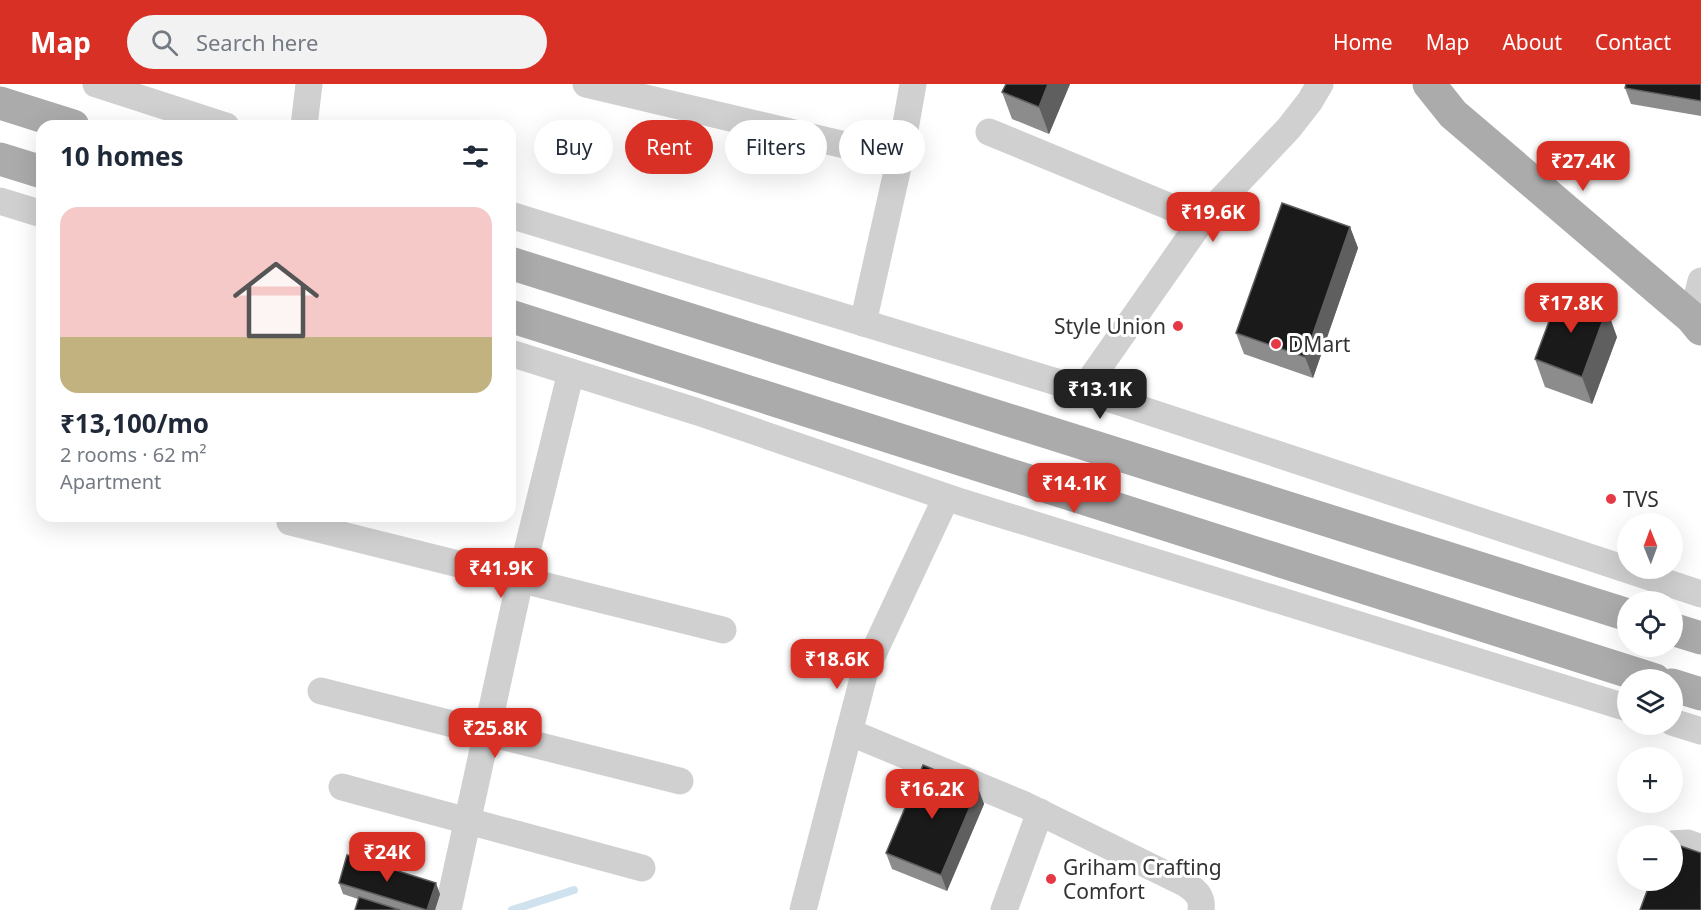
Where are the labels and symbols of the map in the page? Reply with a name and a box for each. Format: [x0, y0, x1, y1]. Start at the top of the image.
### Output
pin: ₹27.4K [1534, 141, 1632, 192]
pin: ₹19.6K [1164, 192, 1262, 243]
pin: ₹17.8K [1522, 283, 1620, 334]
place label: Style Union [1054, 312, 1166, 340]
marker: Style Union [1171, 319, 1185, 333]
place label: DMart [1288, 330, 1351, 358]
marker: DMart [1269, 337, 1283, 351]
pin: ₹13.1K [1051, 369, 1149, 420]
pin: ₹14.1K [1025, 463, 1123, 514]
place label: TVS [1623, 485, 1659, 513]
marker: TVS [1604, 492, 1618, 506]
north arrow [1617, 513, 1683, 579]
pin: ₹41.9K [452, 548, 550, 599]
pin: ₹18.6K [788, 639, 886, 690]
pin: ₹25.8K [446, 708, 544, 759]
pin: ₹16.2K [883, 769, 981, 820]
pin: ₹24K [351, 832, 423, 883]
place label: Griham Crafting Comfort [1063, 853, 1222, 905]
marker: Griham Crafting Comfort [1044, 872, 1058, 886]

